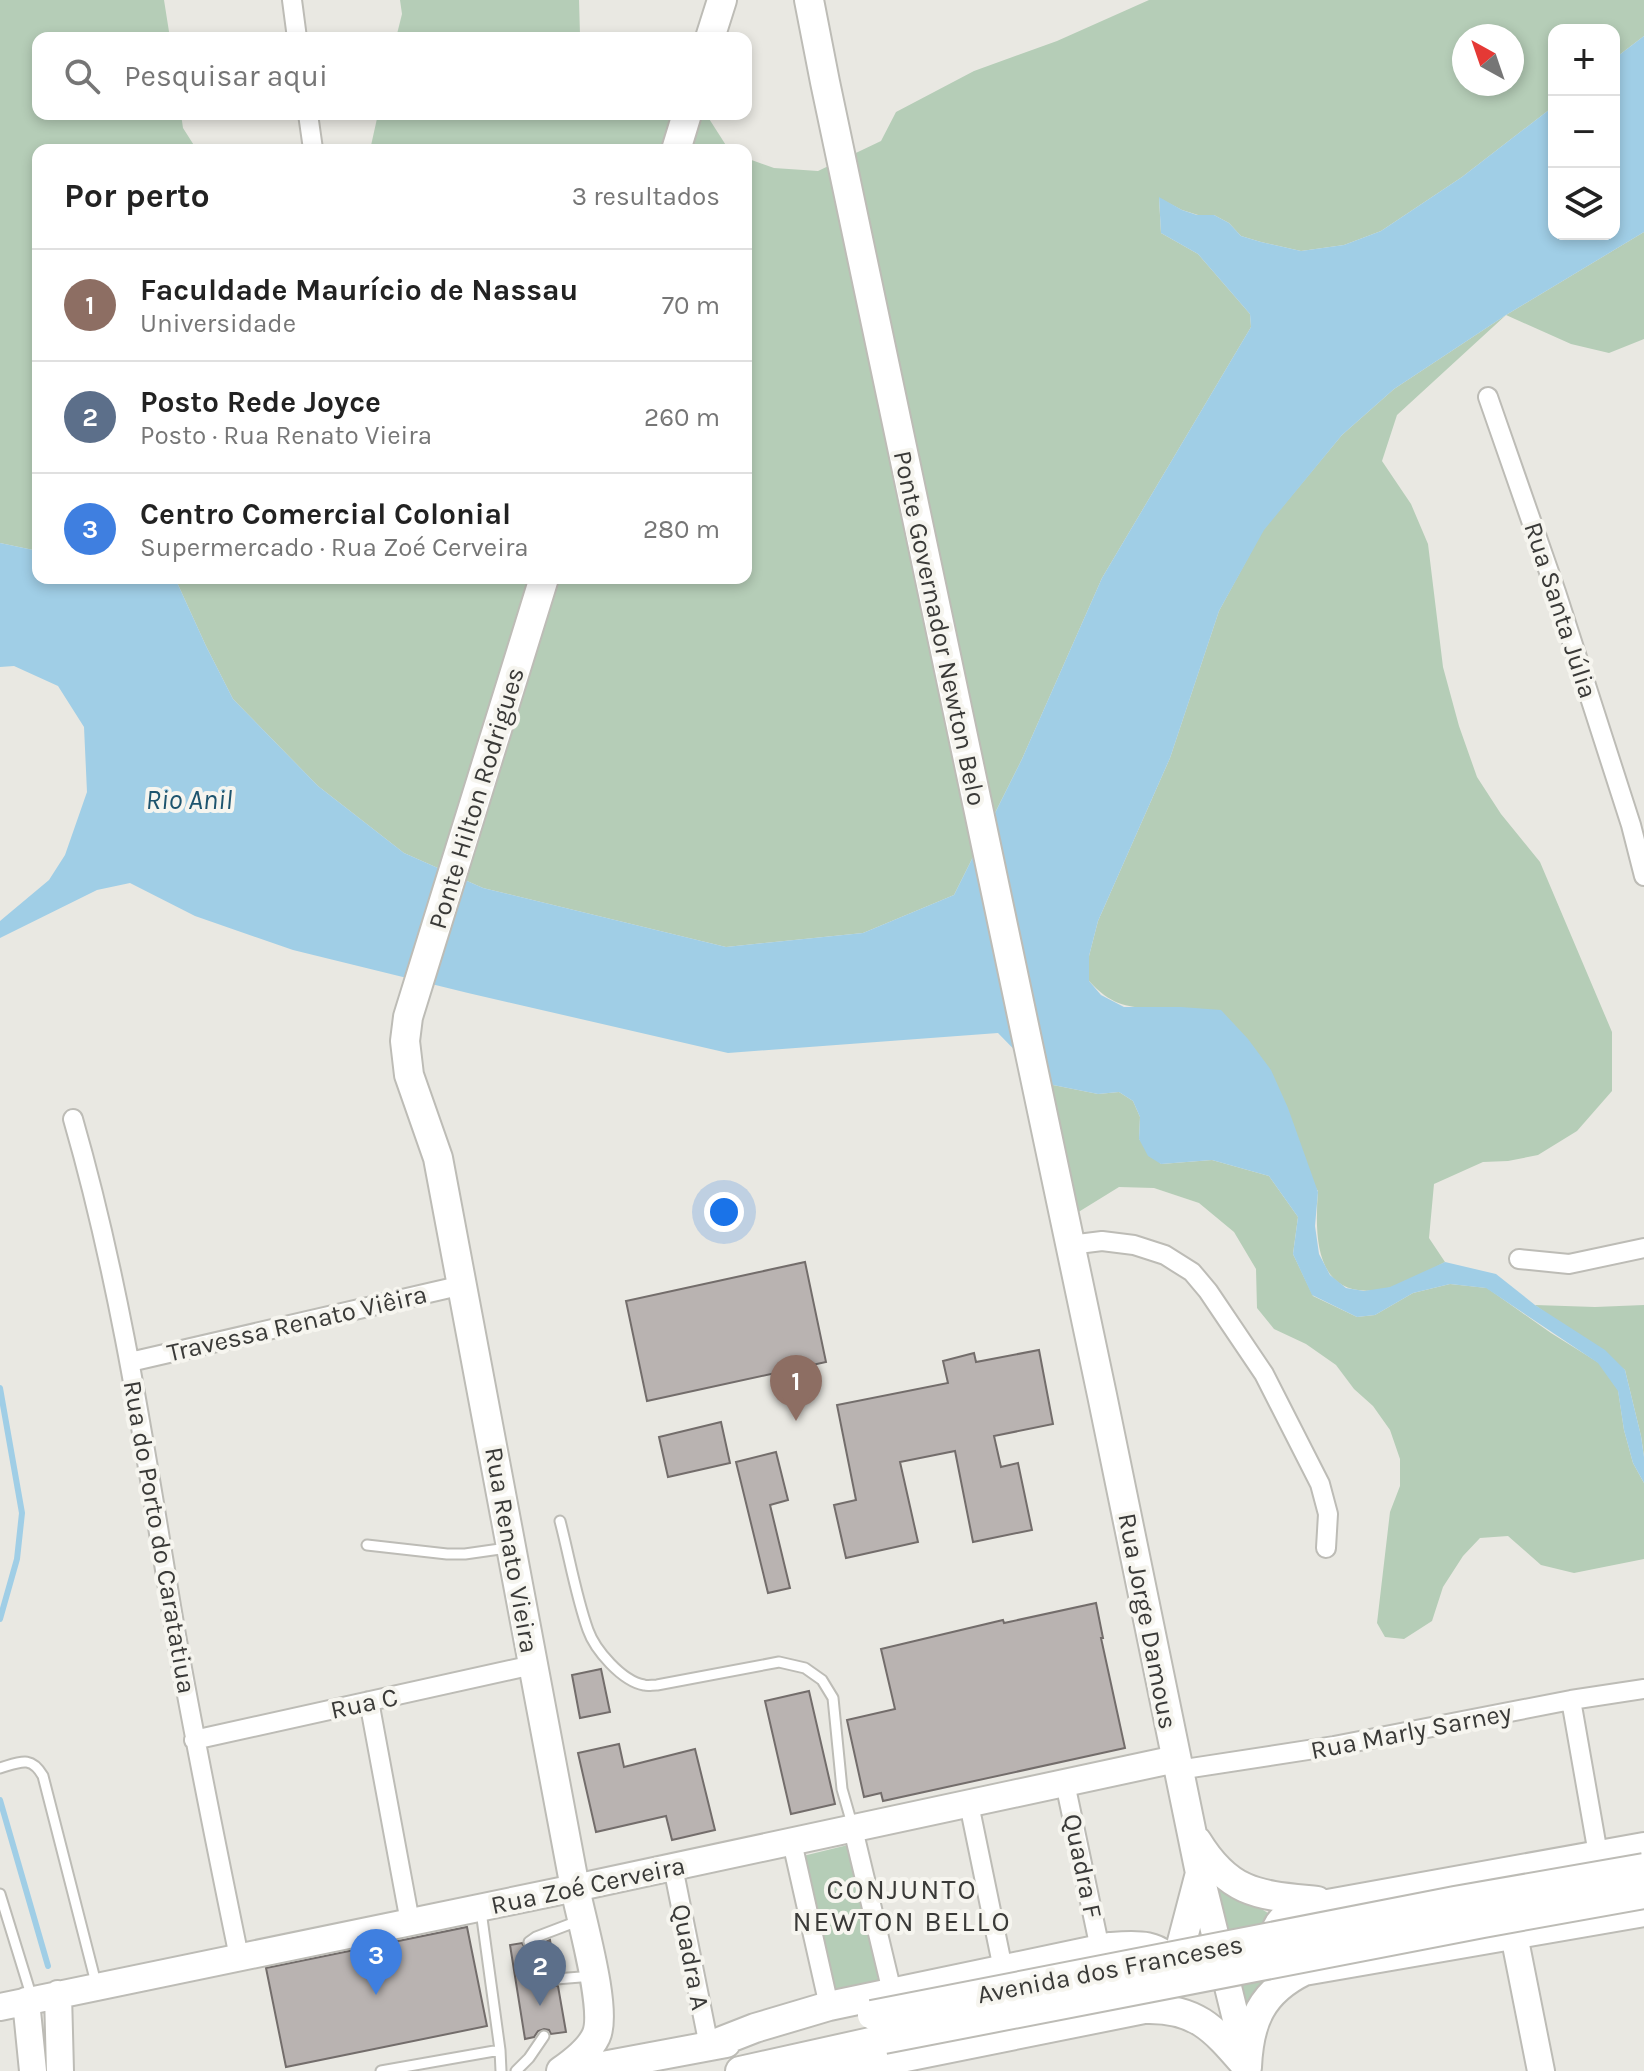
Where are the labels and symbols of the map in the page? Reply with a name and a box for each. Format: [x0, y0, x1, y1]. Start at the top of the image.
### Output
north arrow [1452, 24, 1524, 96]
street label: Ponte Governador Newton Belo [887, 448, 992, 809]
street label: Rua Santa Júlia [1517, 518, 1604, 702]
street label: Ponte Hilton Rodrigues [422, 664, 531, 933]
water label: Rio Anil [146, 783, 233, 816]
your location [704, 1192, 744, 1232]
street label: Travessa Renato Viêira [164, 1279, 430, 1368]
pin: 1 [770, 1355, 822, 1421]
street label: Rua do Porto do Caratatiua [117, 1378, 202, 1696]
street label: Rua Renato Vieira [478, 1445, 545, 1656]
street label: Rua Jorge Damous [1111, 1510, 1184, 1732]
street label: Rua C [328, 1681, 401, 1726]
street label: Rua Marly Sarney [1308, 1697, 1514, 1766]
street label: Quadra F [1056, 1811, 1109, 1921]
street label: Rua Zoé Cerveira [488, 1850, 688, 1921]
district label: CONJUNTO NEWTON BELLO [792, 1873, 1012, 1938]
street label: Quadra A [665, 1902, 716, 2013]
pin: 3 [350, 1929, 402, 1995]
street label: Avenida dos Franceses [975, 1929, 1246, 2010]
pin: 2 [514, 1940, 566, 2006]

